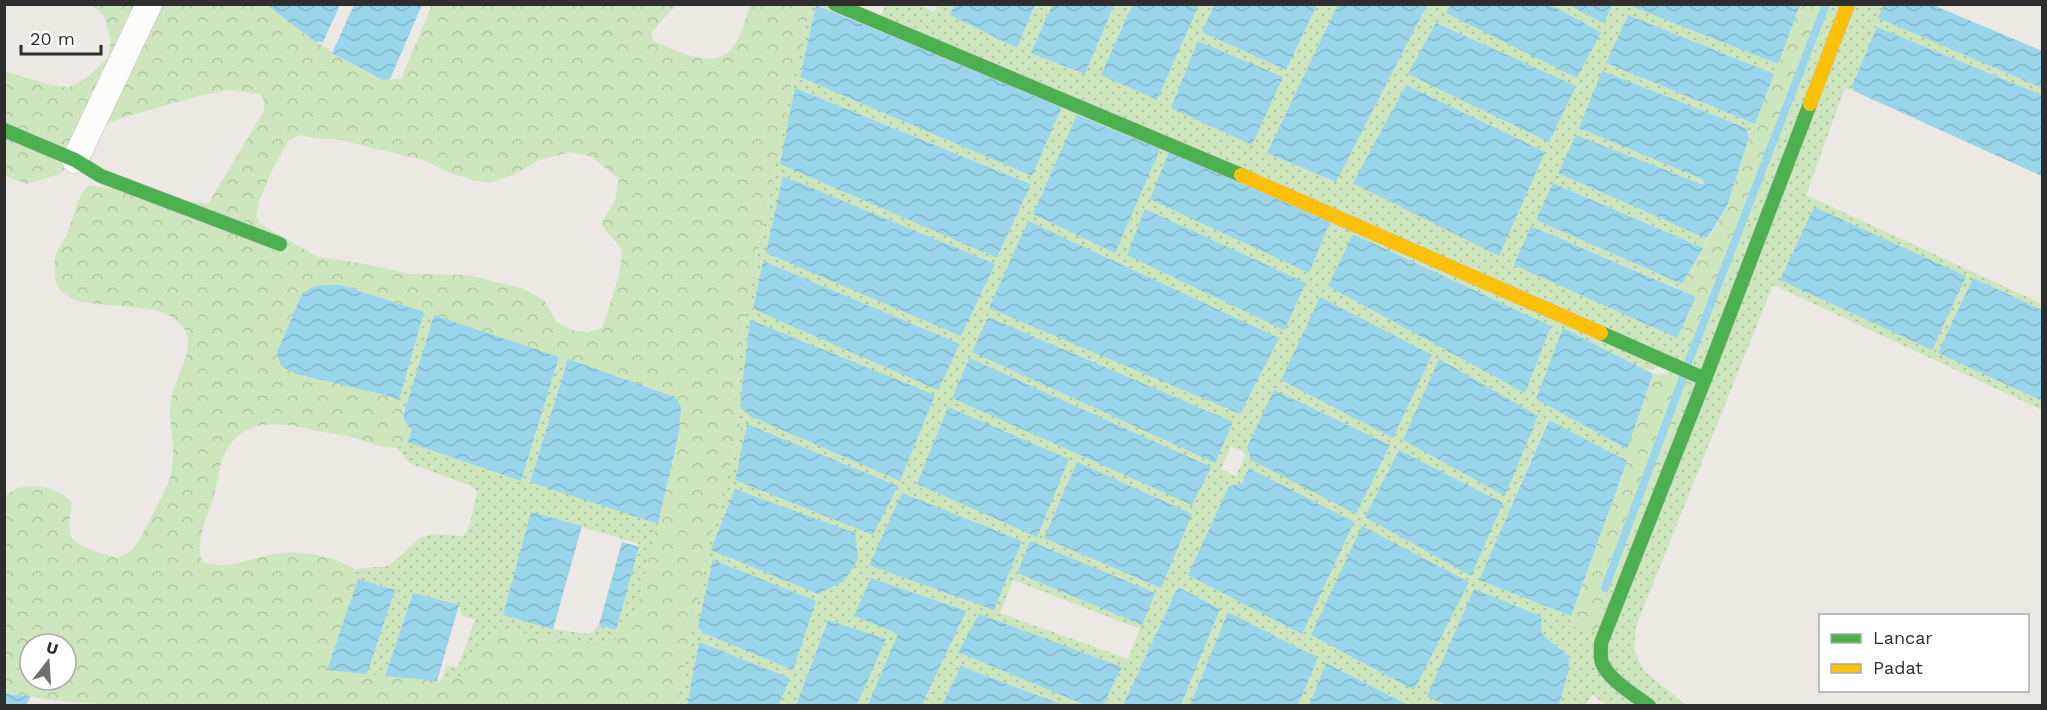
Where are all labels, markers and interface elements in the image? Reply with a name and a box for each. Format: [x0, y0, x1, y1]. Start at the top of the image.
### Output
scale bar [21, 18, 100, 56]
text: 20 m [30, 28, 75, 49]
legend [1819, 614, 2029, 692]
text: Lancar [1873, 627, 1933, 648]
north arrow [18, 632, 78, 692]
text: U [44, 637, 60, 659]
text: Padat [1873, 657, 1923, 678]

